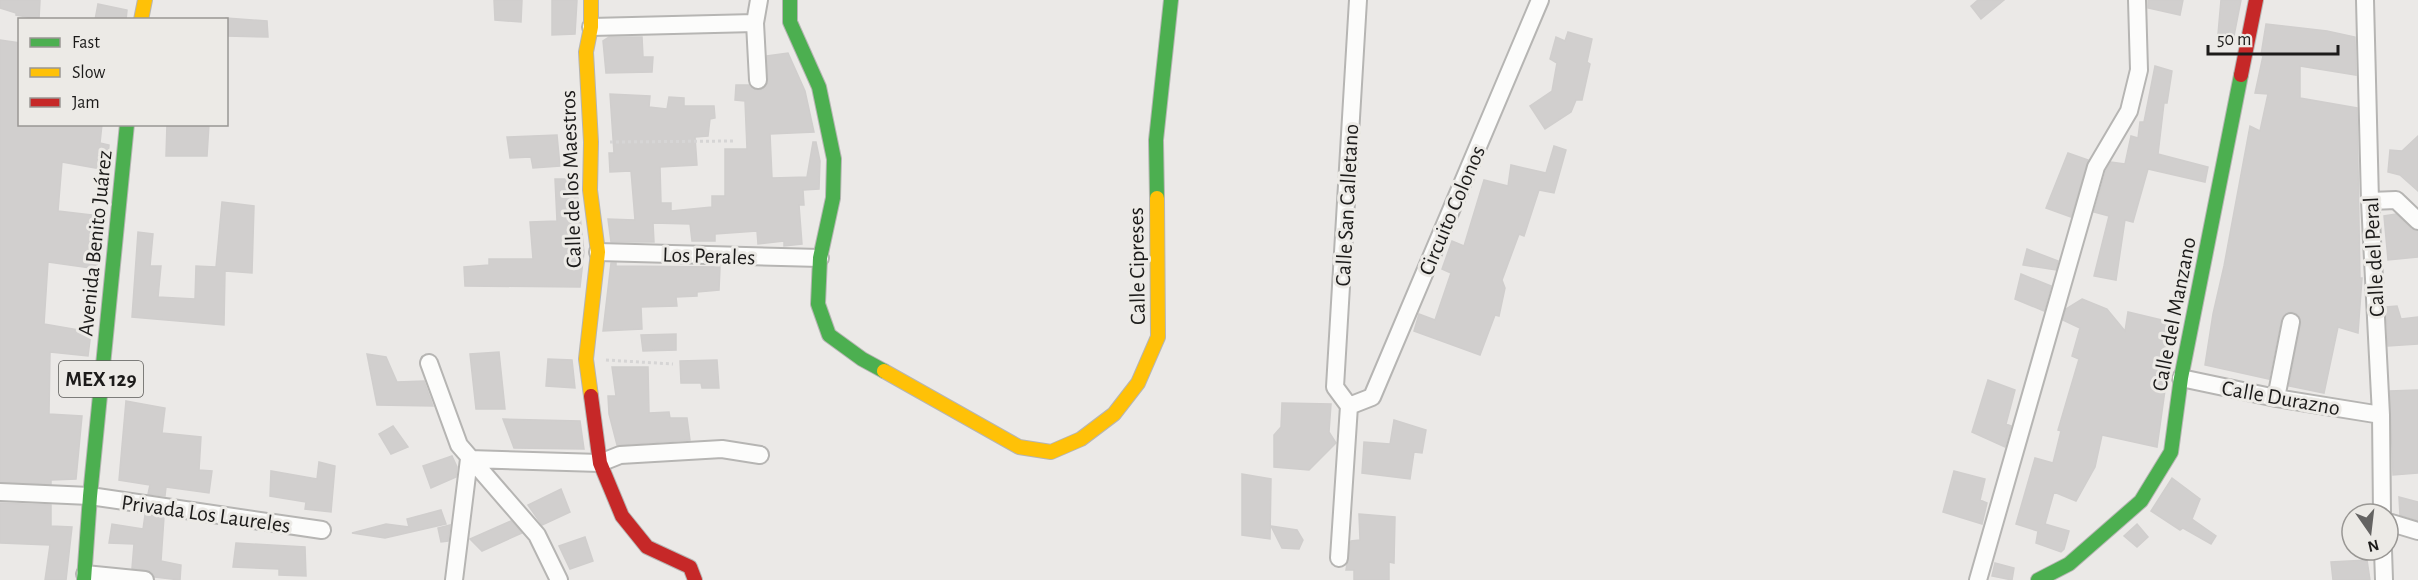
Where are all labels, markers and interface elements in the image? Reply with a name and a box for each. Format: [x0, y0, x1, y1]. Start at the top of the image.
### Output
legend [18, 18, 228, 126]
scale bar [2208, 18, 2338, 56]
text: 50 m [2217, 31, 2251, 49]
text: Fast [72, 34, 100, 52]
text: Slow [72, 64, 105, 82]
street label: Calle de los Maestros [557, 90, 585, 268]
text: Jam [72, 94, 100, 112]
street label: Calle San Calletano [1332, 123, 1362, 287]
street label: Circuito Colonos [1415, 143, 1489, 278]
street label: Avenida Benito Juárez [74, 149, 116, 337]
street label: Calle del Peral [2360, 196, 2388, 317]
street label: Calle Cipreses [1125, 207, 1149, 325]
street label: Calle del Manzano [2148, 235, 2200, 393]
street label: Los Perales [662, 243, 756, 269]
road number: MEX 129 [59, 361, 143, 397]
street label: Calle Durazno [2220, 377, 2342, 419]
street label: Privada Los Laureles [120, 491, 292, 537]
north arrow [2340, 502, 2400, 562]
text: N [2366, 536, 2381, 555]

